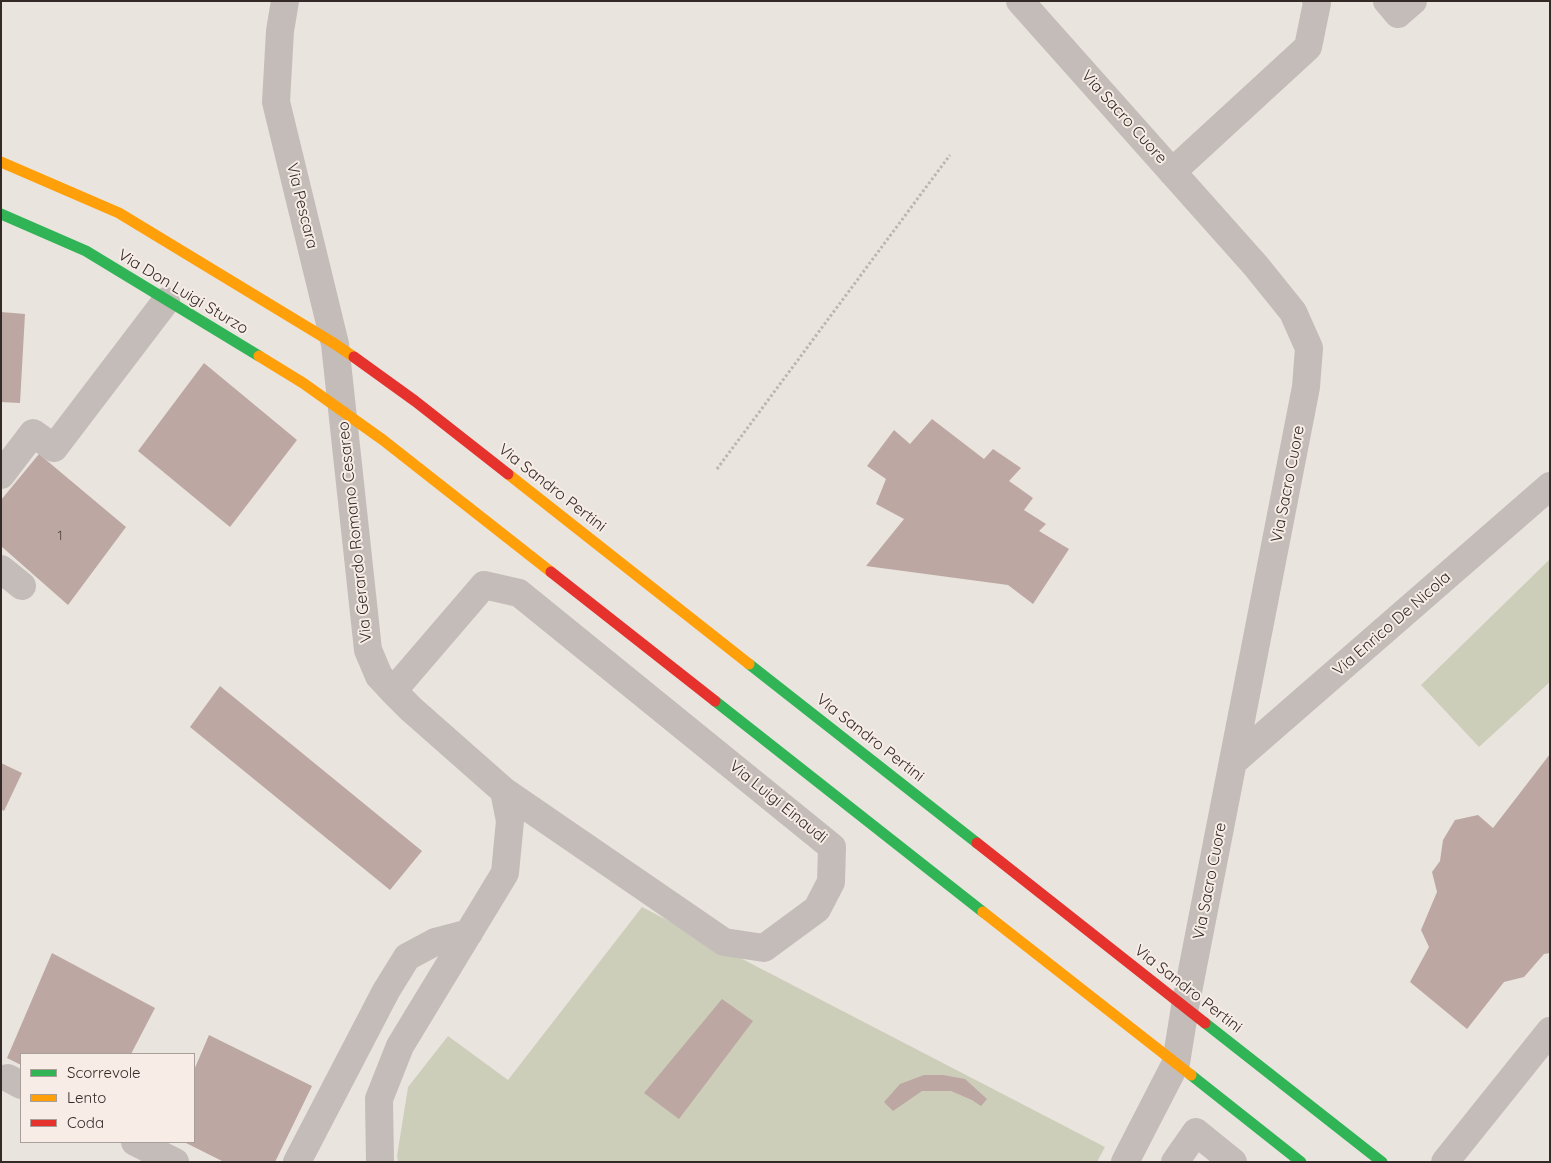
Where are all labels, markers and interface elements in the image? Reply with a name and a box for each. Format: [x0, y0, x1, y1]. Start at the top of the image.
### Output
street label: Via Sacro Cuore [1077, 66, 1171, 168]
street label: Via Pescara [282, 161, 322, 251]
street label: Via Don Luigi Sturzo [114, 245, 252, 339]
street label: Via Gerardo Romano Cesareo [334, 420, 376, 644]
street label: Via Sacro Cuore [1267, 424, 1309, 544]
street label: Via Sandro Pertini [494, 440, 610, 536]
house number: 1 [57, 528, 63, 544]
street label: Via Enrico De Nicola [1329, 568, 1455, 680]
street label: Via Sandro Pertini [812, 690, 928, 786]
street label: Via Luigi Einaudi [725, 757, 831, 847]
street label: Via Sacro Cuore [1189, 821, 1231, 941]
street label: Via Sandro Pertini [1130, 941, 1246, 1037]
legend [20, 1053, 195, 1143]
text: Scorrevole [67, 1063, 141, 1082]
text: Lento [67, 1088, 106, 1107]
text: Coda [67, 1113, 104, 1132]

